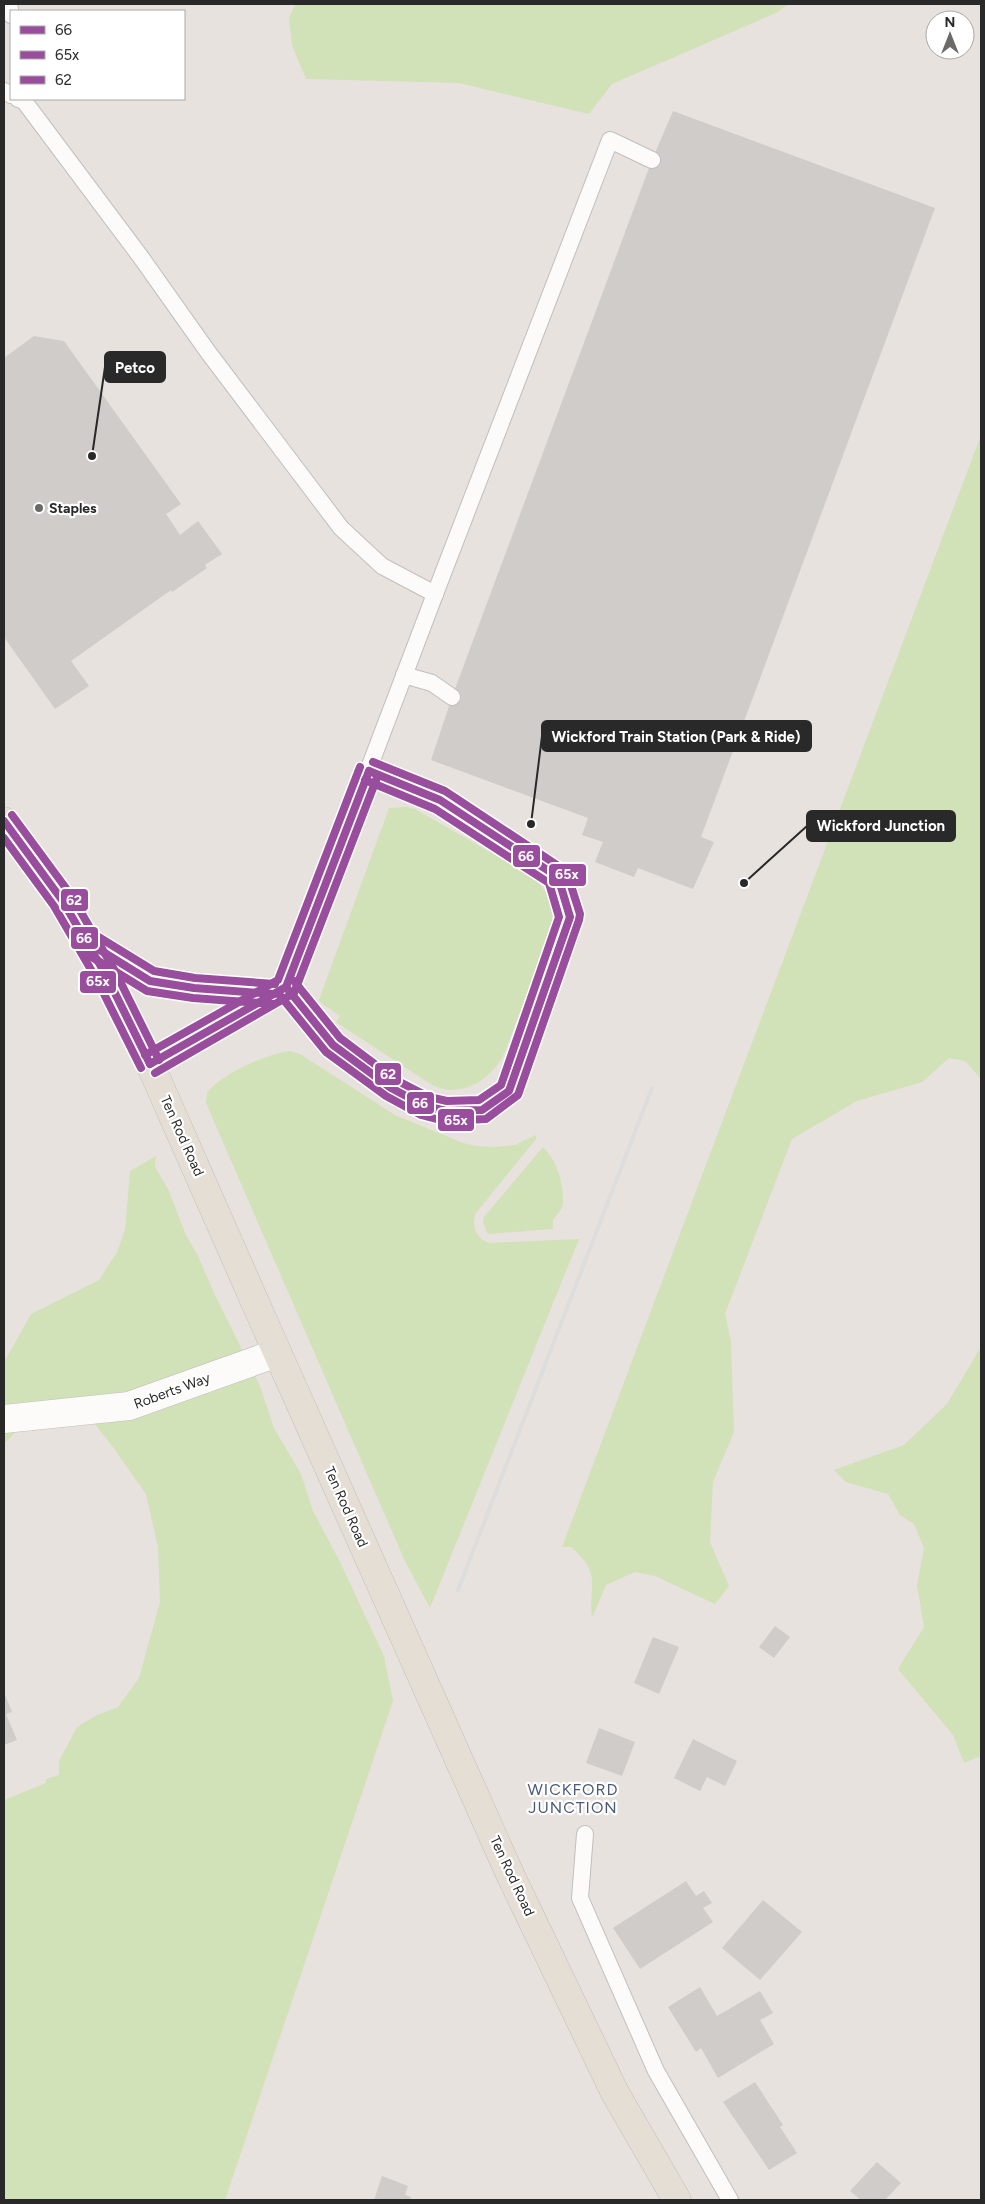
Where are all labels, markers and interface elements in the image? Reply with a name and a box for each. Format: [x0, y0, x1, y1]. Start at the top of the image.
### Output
legend [10, 10, 185, 100]
north arrow [925, 10, 975, 60]
text: N [945, 14, 955, 31]
text: 66 [55, 21, 72, 39]
text: 65x [55, 46, 79, 64]
text: 62 [55, 71, 72, 89]
callout: Petco [105, 352, 165, 382]
text: Petco [115, 359, 155, 377]
place label: Staples [49, 500, 97, 517]
marker: Staples [33, 502, 45, 514]
callout: Wickford Train Station (Park & Ride) [542, 721, 811, 751]
text: Wickford Train Station (Park & Ride) [552, 728, 801, 746]
callout: Wickford Junction [807, 811, 955, 841]
text: Wickford Junction [817, 817, 945, 835]
line badge: 66 [512, 844, 541, 868]
text: 66 [518, 848, 534, 865]
line badge: 65x [548, 863, 587, 887]
text: 65x [555, 866, 579, 883]
line badge: 62 [60, 888, 89, 912]
text: 62 [66, 892, 82, 909]
line badge: 66 [70, 926, 99, 950]
text: 66 [76, 930, 92, 947]
line badge: 65x [79, 970, 117, 994]
text: 65x [86, 973, 110, 990]
line badge: 62 [374, 1062, 402, 1086]
text: 62 [380, 1066, 396, 1083]
line badge: 66 [406, 1091, 435, 1115]
street label: Ten Rod Road [157, 1093, 207, 1179]
text: 66 [412, 1095, 428, 1112]
line badge: 65x [437, 1108, 475, 1132]
text: 65x [444, 1112, 468, 1129]
street label: Roberts Way [131, 1369, 213, 1413]
street label: Ten Rod Road [321, 1464, 371, 1550]
district label: WICKFORD JUNCTION [527, 1780, 619, 1817]
street label: Ten Rod Road [486, 1833, 538, 1919]

